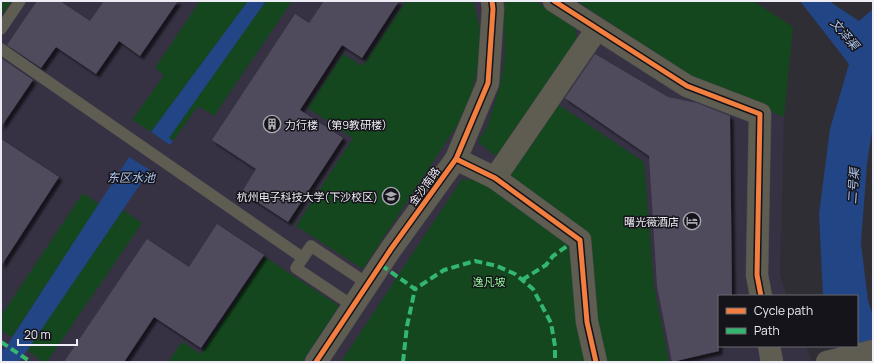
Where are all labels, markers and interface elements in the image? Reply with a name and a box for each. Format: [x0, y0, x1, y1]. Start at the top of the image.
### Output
water label: 文泽渠 [827, 15, 865, 55]
building icon: 力行楼 （第9教研楼） [262, 114, 282, 134]
place label: 力行楼 （第9教研楼） [285, 117, 393, 132]
street label: 金沙南路 [405, 164, 443, 208]
water label: 二号渠 [843, 165, 863, 205]
water label: 东区水池 [107, 169, 156, 186]
school or university icon: 杭州电子科技大学(下沙校区) [381, 186, 401, 206]
place label: 杭州电子科技大学(下沙校区) [237, 189, 378, 204]
hotel icon: 曙光薇酒店 [682, 211, 702, 231]
place label: 曙光薇酒店 [624, 214, 679, 229]
park label: 逸凡坡 [473, 274, 506, 289]
legend [718, 295, 858, 347]
text: Cycle path [754, 302, 813, 319]
scale bar [18, 321, 77, 347]
text: Path [754, 322, 780, 339]
text: 20 m [24, 326, 51, 343]

